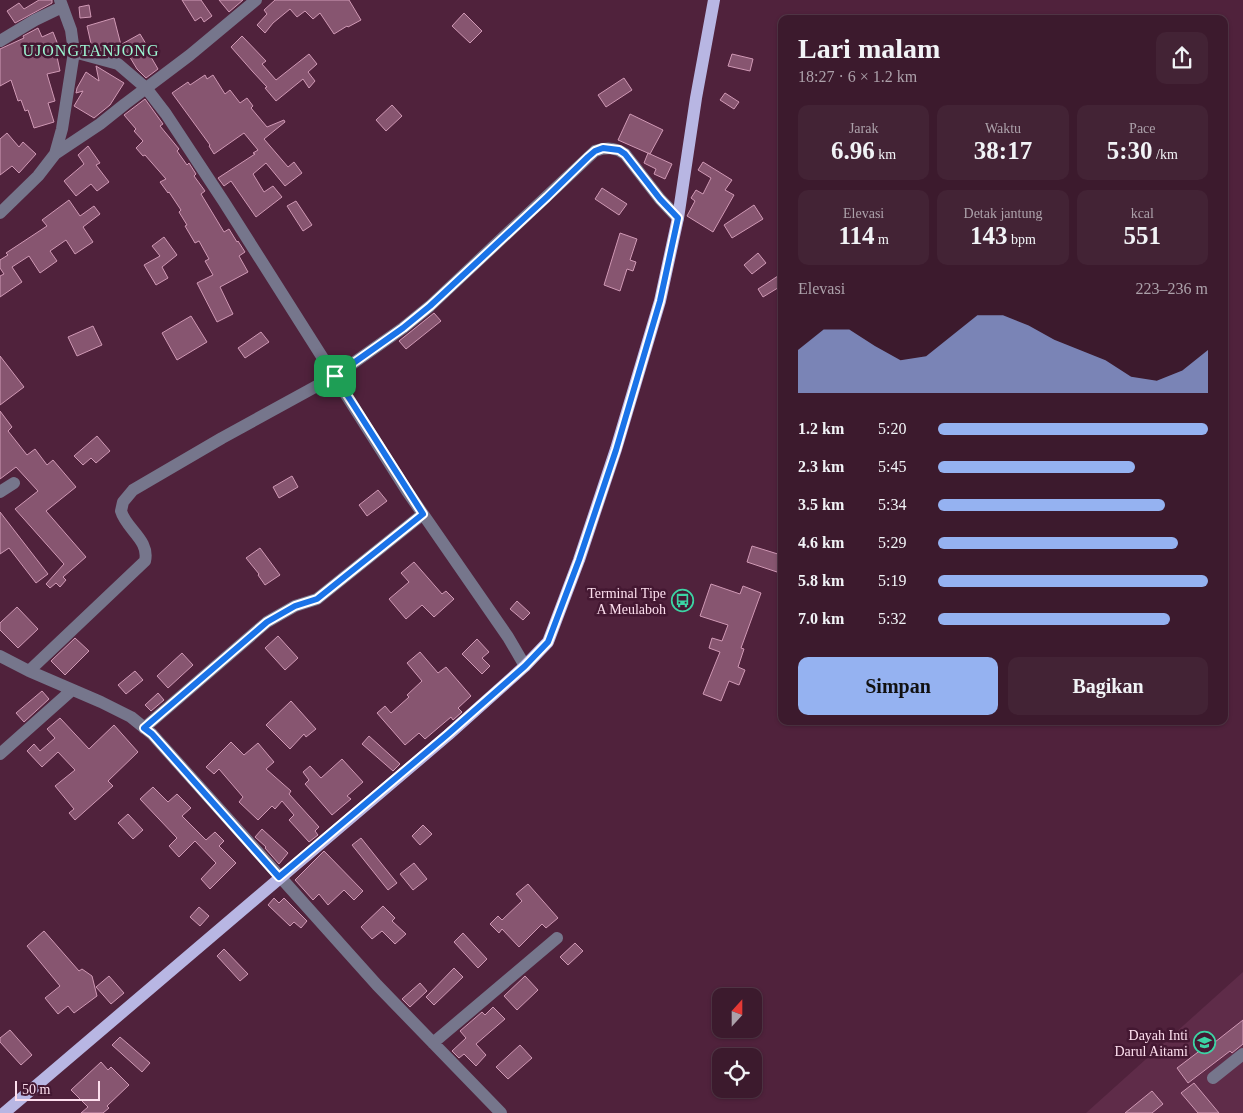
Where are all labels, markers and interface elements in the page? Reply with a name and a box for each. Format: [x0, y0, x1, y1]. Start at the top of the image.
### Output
button: share [1156, 32, 1208, 84]
text: Lari malam [798, 33, 940, 64]
district label: UJONGTANJONG [23, 42, 159, 59]
text: 18:27 · 6 × 1.2 km [798, 68, 917, 85]
text: Jarak [849, 121, 878, 136]
text: Waktu [985, 121, 1021, 136]
text: Pace [1129, 121, 1156, 136]
text: 6.96 [831, 137, 875, 164]
text: 38:17 [974, 137, 1032, 164]
text: 5:30 [1107, 137, 1153, 164]
text: km [875, 147, 896, 162]
text: /km [1153, 147, 1178, 162]
text: Elevasi [843, 206, 884, 221]
text: Detak jantung [964, 206, 1042, 221]
text: kcal [1131, 206, 1154, 221]
text: 114 [838, 222, 875, 249]
text: 143 [970, 222, 1008, 249]
text: 551 [1124, 222, 1161, 249]
text: m [875, 232, 889, 247]
text: bpm [1008, 232, 1036, 247]
text: Elevasi [798, 280, 845, 297]
text: 223–236 m [1136, 280, 1208, 297]
pin [314, 355, 356, 397]
icon: arrive [321, 362, 349, 390]
text: 1.2 km [798, 420, 844, 437]
text: 5:20 [878, 420, 906, 437]
text: 2.3 km [798, 458, 844, 475]
text: 5:45 [878, 458, 906, 475]
text: 3.5 km [798, 496, 844, 513]
text: 5:34 [878, 496, 906, 513]
text: 4.6 km [798, 534, 844, 551]
text: 5:29 [878, 534, 906, 551]
text: 5.8 km [798, 572, 844, 589]
text: 5:19 [878, 572, 906, 589]
place label: Terminal Tipe A Meulaboh [587, 586, 666, 617]
bus stop icon: Terminal Tipe A Meulaboh [670, 589, 694, 613]
text: 7.0 km [798, 610, 844, 627]
text: 5:32 [878, 610, 906, 627]
button: Simpan [798, 657, 998, 715]
button: Bagikan [1008, 657, 1208, 715]
north arrow [712, 988, 762, 1038]
map controls [712, 988, 762, 1098]
place label: Dayah Inti Darul Aitami [1115, 1028, 1188, 1059]
school or university icon: Dayah Inti Darul Aitami [1192, 1031, 1216, 1055]
button: locate [712, 1048, 762, 1098]
scale bar [15, 1078, 100, 1101]
text: 50 m [22, 1082, 50, 1097]

